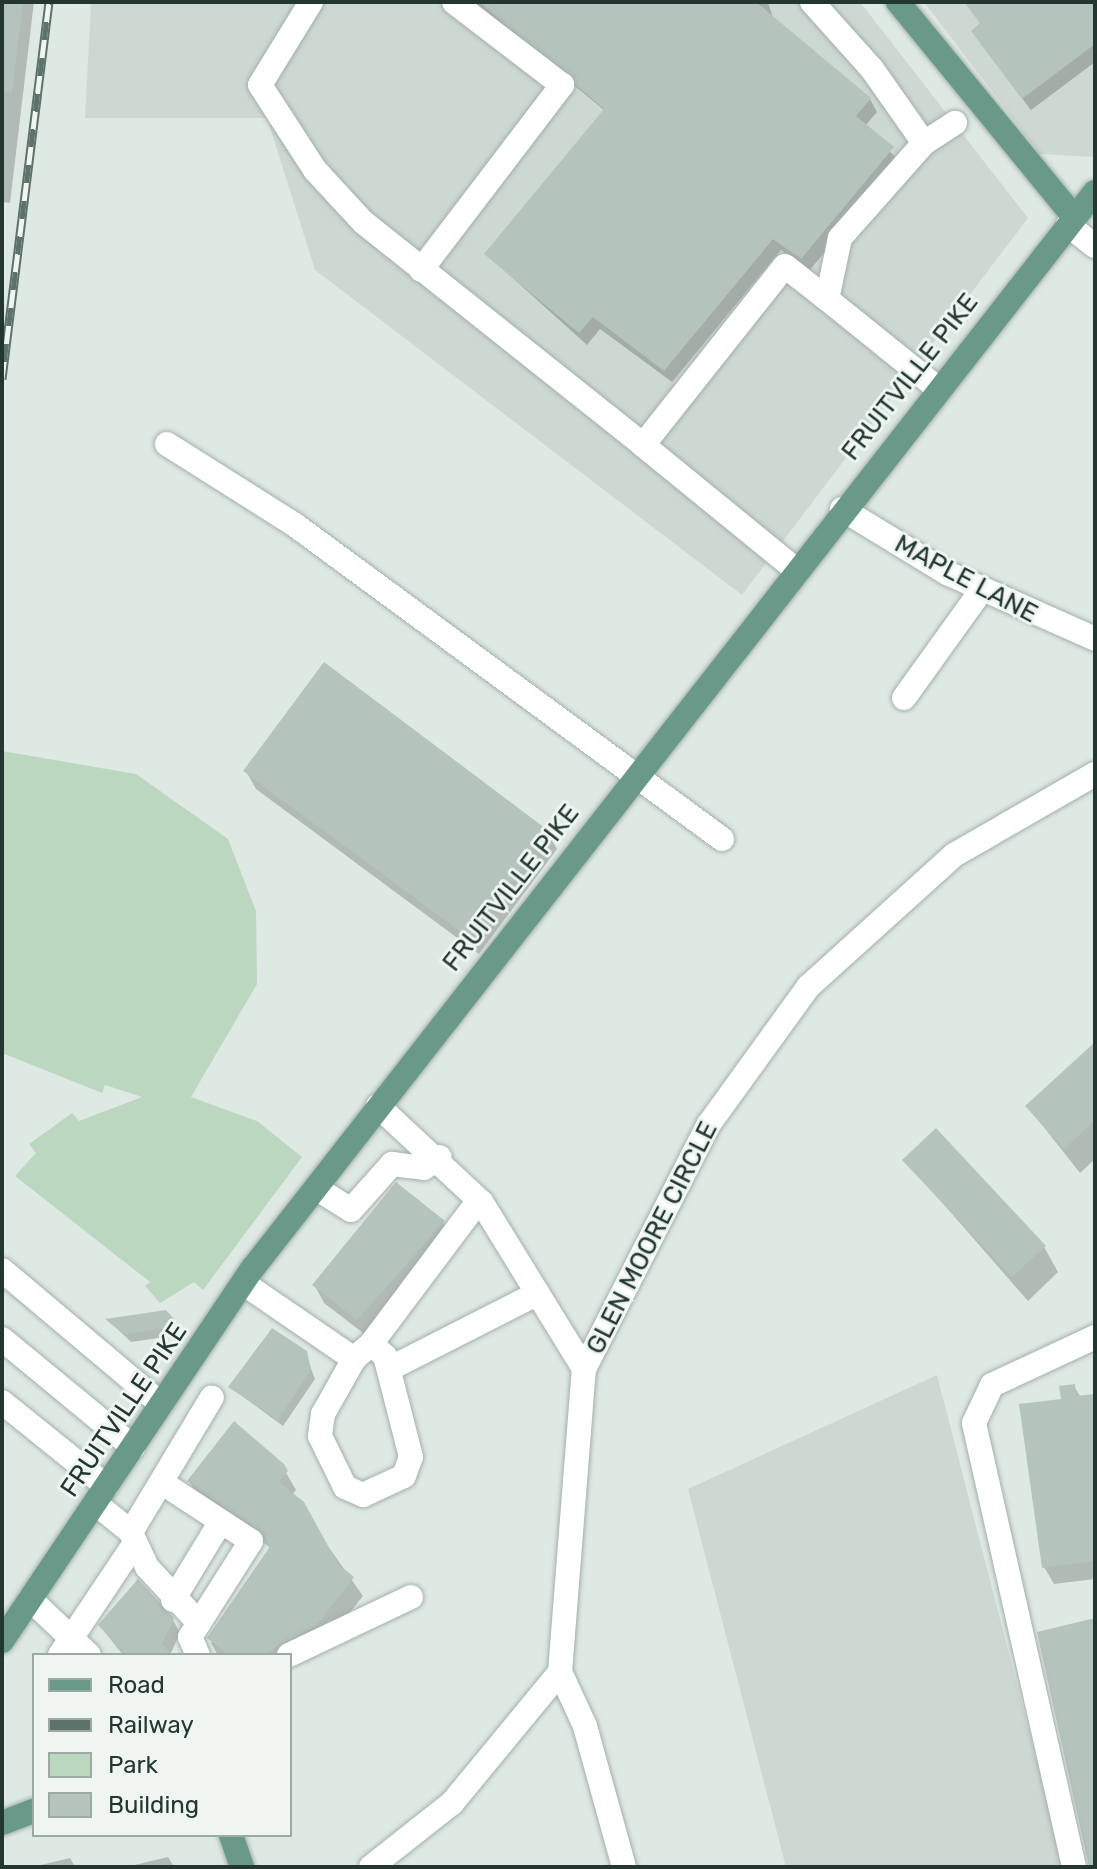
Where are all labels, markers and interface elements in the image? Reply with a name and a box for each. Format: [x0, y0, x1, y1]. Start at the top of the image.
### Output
street label: FRUITVILLE PIKE [835, 287, 985, 467]
street label: MAPLE LANE [889, 528, 1043, 630]
street label: FRUITVILLE PIKE [436, 798, 586, 978]
street label: GLEN MOORE CIRCLE [580, 1117, 724, 1359]
street label: FRUITVILLE PIKE [54, 1317, 194, 1503]
legend [32, 1653, 292, 1837]
text: Road [108, 1671, 165, 1699]
text: Railway [108, 1711, 194, 1739]
text: Park [108, 1751, 158, 1779]
text: Building [108, 1791, 199, 1819]

